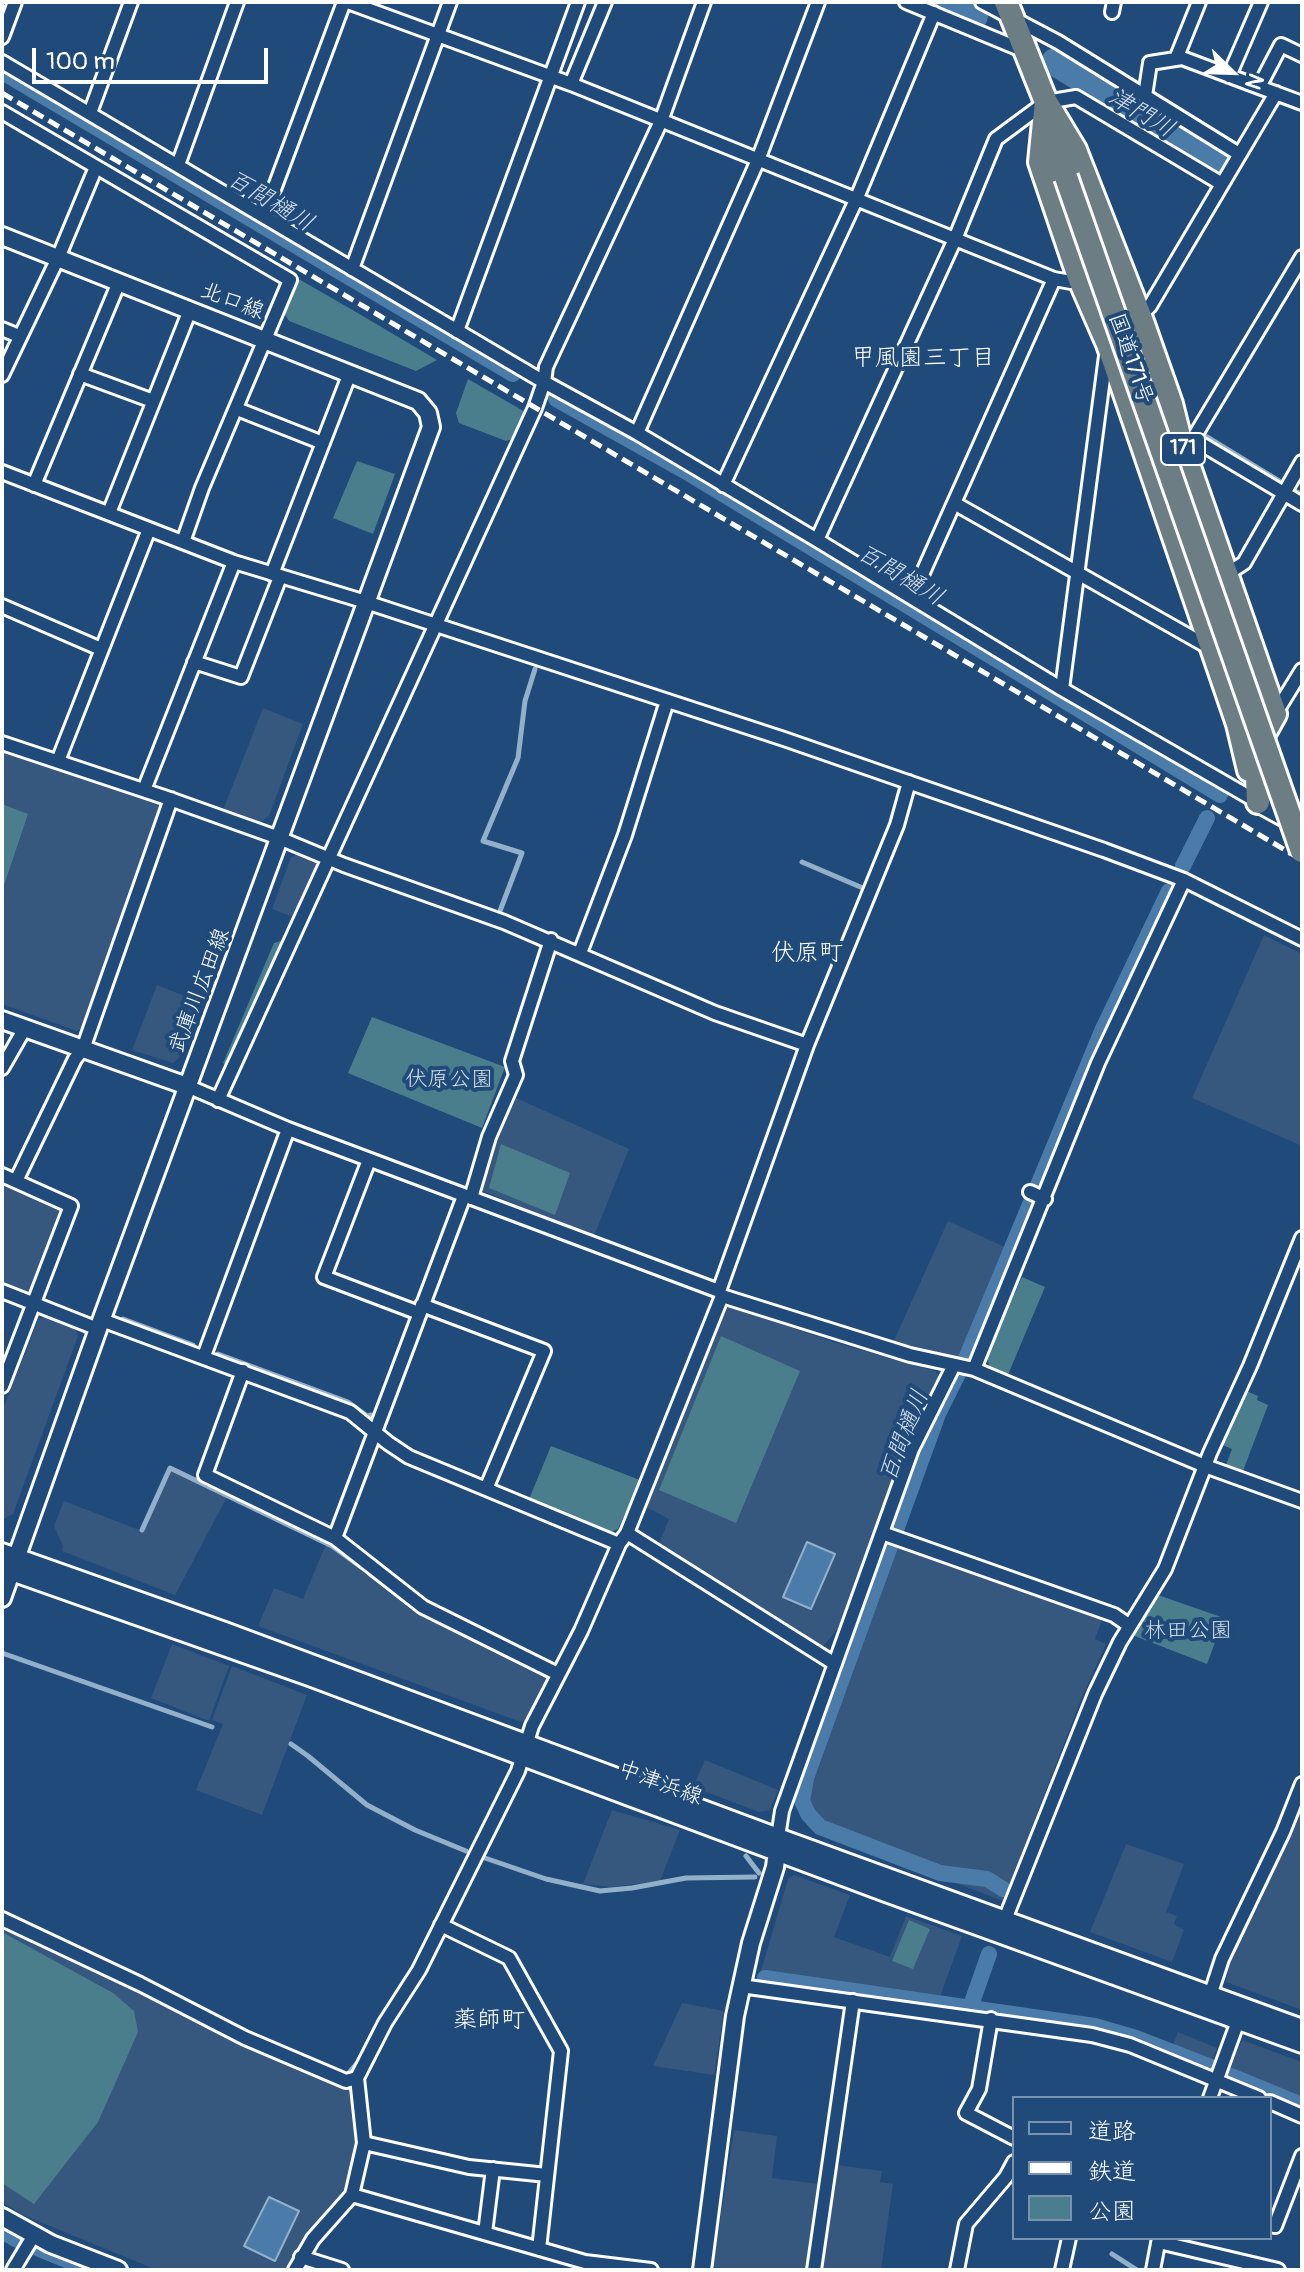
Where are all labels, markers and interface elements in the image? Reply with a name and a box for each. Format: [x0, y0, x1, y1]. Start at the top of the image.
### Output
scale bar [36, 32, 272, 82]
north arrow [1192, 32, 1272, 112]
text: 100 m [46, 47, 115, 76]
text: N [1238, 69, 1270, 94]
water label: 津門川 [1103, 83, 1179, 145]
water label: 百間樋川 [221, 165, 319, 239]
street label: 北口線 [196, 278, 268, 326]
street label: 国道171号 [1102, 310, 1158, 408]
district label: 甲風園三丁目 [851, 345, 995, 373]
road number: 171 [1161, 433, 1205, 465]
water label: 百間樋川 [851, 539, 949, 613]
street label: 武庫川広田線 [164, 925, 236, 1057]
district label: 伏原町 [771, 940, 843, 968]
park label: 伏原公園 [405, 1067, 493, 1093]
water label: 百間樋川 [874, 1386, 936, 1486]
park label: 林田公園 [1144, 1618, 1232, 1644]
street label: 中津浜線 [614, 1757, 706, 1811]
district label: 薬師町 [453, 2007, 525, 2035]
legend [1012, 2096, 1272, 2240]
text: 道路 [1088, 2117, 1136, 2146]
text: 鉄道 [1088, 2157, 1136, 2186]
text: 公園 [1088, 2197, 1136, 2226]

